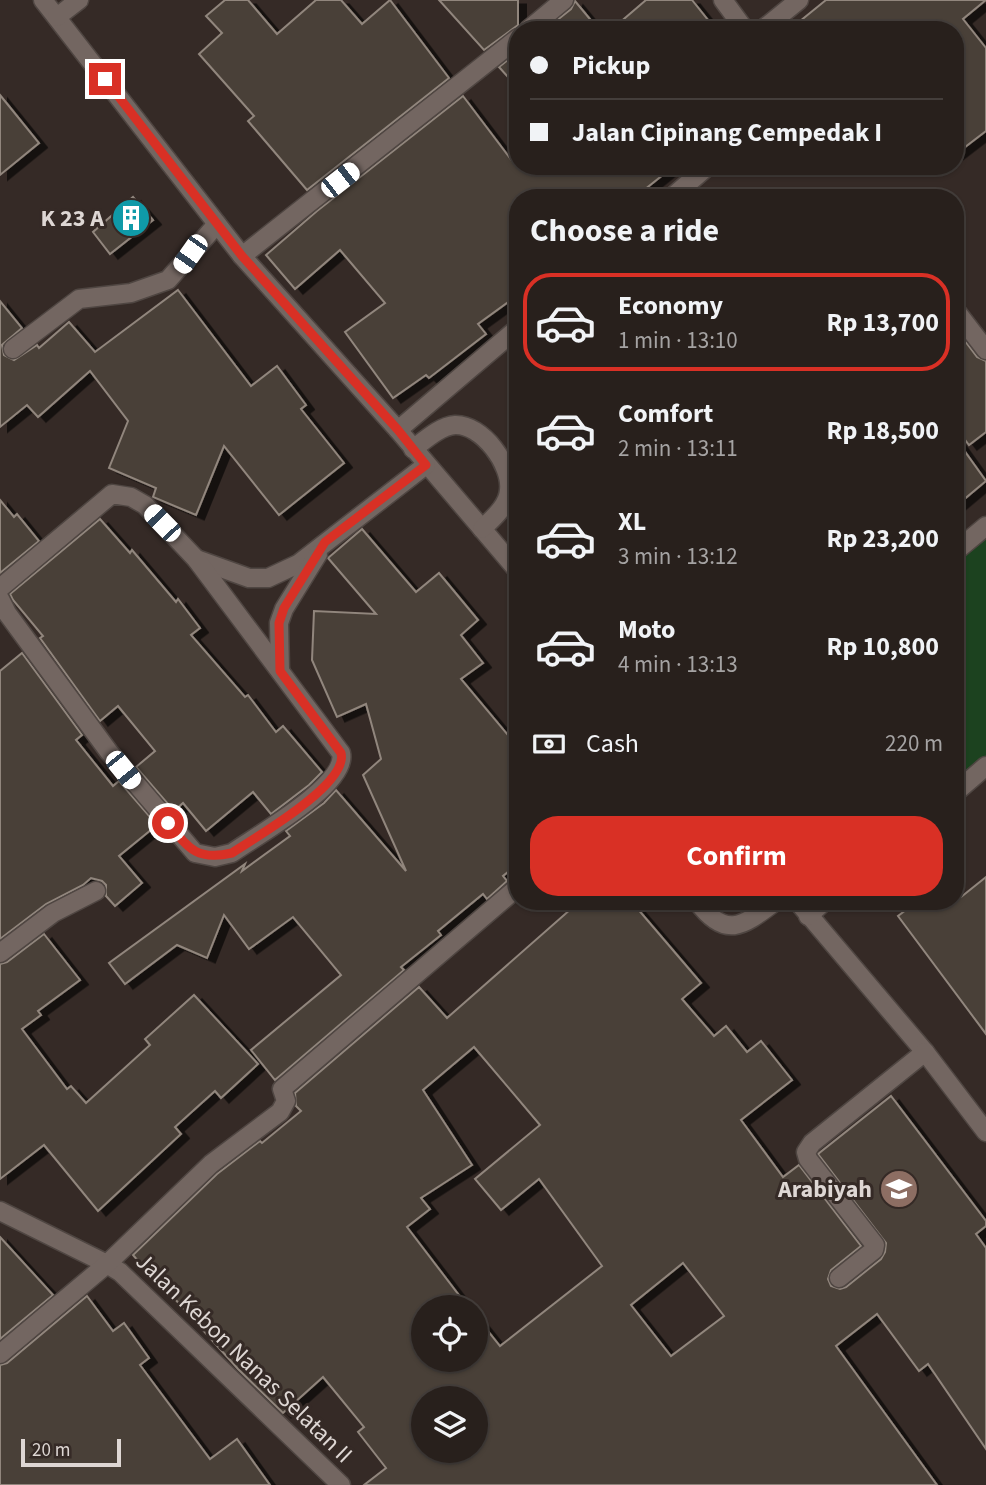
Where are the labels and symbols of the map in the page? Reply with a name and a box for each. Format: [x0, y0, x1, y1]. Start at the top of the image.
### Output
route end [89, 63, 121, 95]
car [317, 159, 364, 201]
building icon: K 23 A [110, 197, 152, 239]
place label: K 23 A [41, 201, 104, 236]
car [170, 231, 211, 277]
car [140, 501, 185, 545]
car [102, 747, 145, 793]
route start [152, 807, 184, 839]
school or university icon: Arabiyah [878, 1168, 920, 1210]
place label: Arabiyah [777, 1172, 872, 1207]
street label: Jalan Kebon Nanas Selatan II [127, 1245, 361, 1471]
scale bar [21, 1436, 121, 1468]

